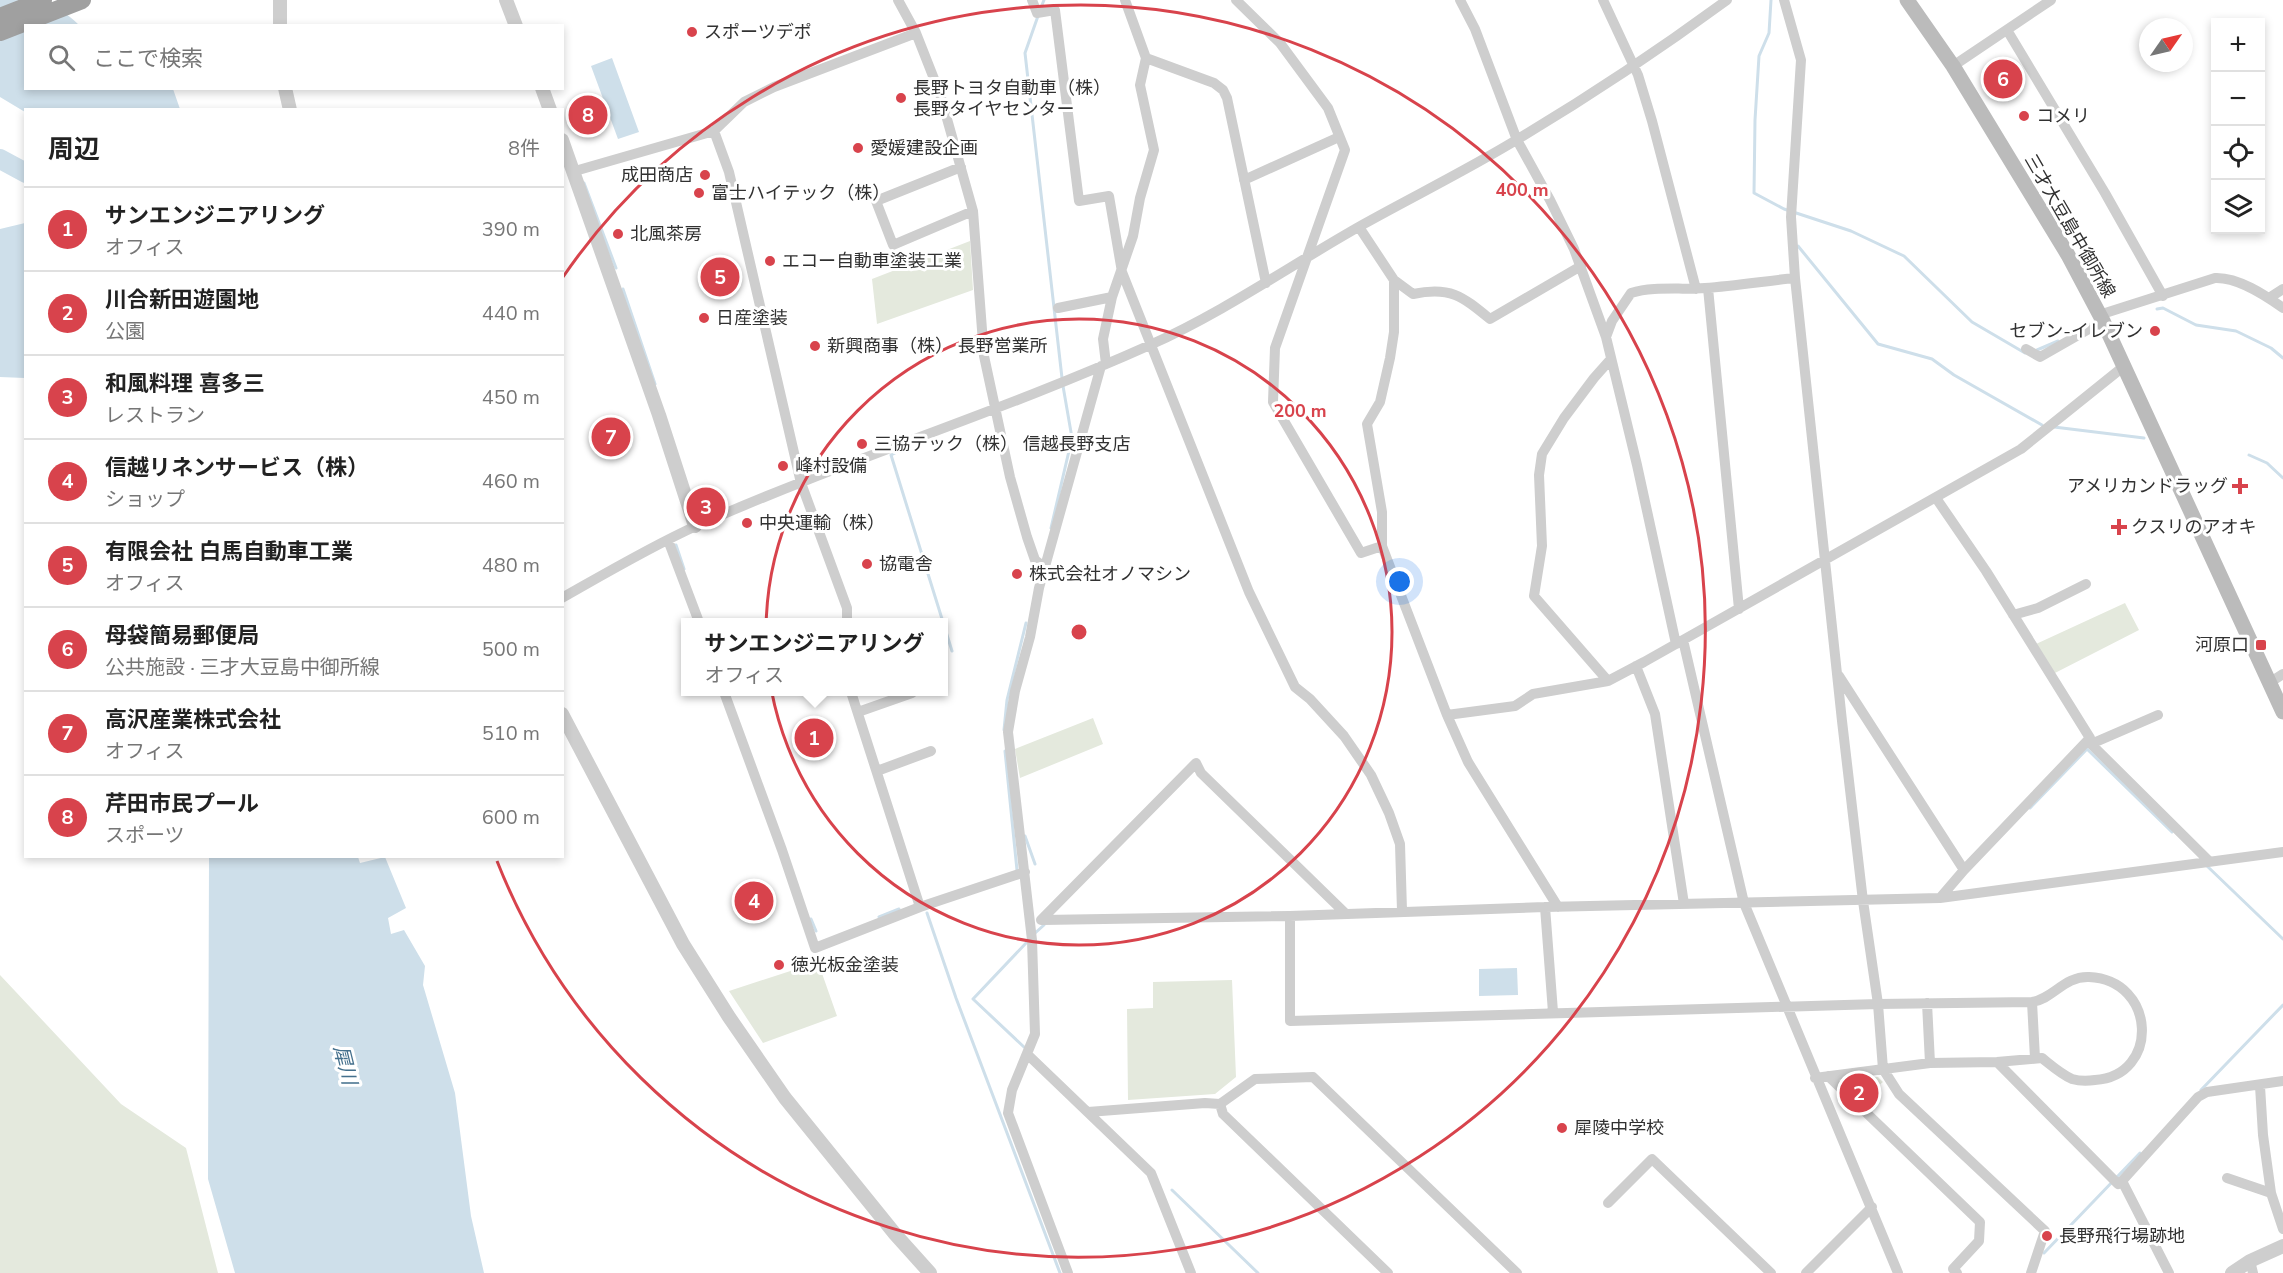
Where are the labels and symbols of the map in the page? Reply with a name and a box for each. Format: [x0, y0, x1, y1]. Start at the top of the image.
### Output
north arrow [2139, 18, 2193, 72]
place label: スポーツデポ [704, 20, 812, 44]
marker: スポーツデポ [685, 25, 699, 39]
pin: 6 [1984, 56, 2022, 101]
place label: 長野トヨタ自動車（株） 長野タイヤセンター [913, 76, 1111, 121]
marker: 長野トヨタ自動車（株） 長野タイヤセンター [894, 91, 908, 105]
pin: 8 [568, 92, 608, 138]
place label: コメリ [2036, 104, 2090, 128]
marker: コメリ [2017, 109, 2031, 123]
place label: 愛媛建設企画 [870, 136, 978, 160]
marker: 愛媛建設企画 [851, 141, 865, 155]
street label: 三才大豆島中御所線 [2019, 150, 2121, 302]
place label: 成田商店 [621, 163, 693, 187]
marker: 成田商店 [698, 168, 712, 182]
text: 400 m [1495, 178, 1549, 202]
place label: 富士ハイテック（株） [711, 181, 890, 205]
marker: 富士ハイテック（株） [692, 186, 706, 200]
place label: 北風茶房 [630, 222, 702, 246]
marker: 北風茶房 [611, 227, 625, 241]
place label: エコー自動車塗装工業 [782, 249, 962, 273]
pin: 5 [700, 254, 740, 300]
marker: エコー自動車塗装工業 [763, 254, 777, 268]
place label: 日産塗装 [716, 306, 788, 330]
marker: 日産塗装 [697, 311, 711, 325]
place label: セブン-イレブン [2009, 319, 2143, 343]
marker: セブン-イレブン [2148, 324, 2162, 338]
place label: 新興商事（株） 長野営業所 [827, 334, 1048, 358]
marker: 新興商事（株） 長野営業所 [808, 339, 822, 353]
text: 200 m [1273, 399, 1327, 423]
pin: 7 [592, 414, 630, 460]
place label: 三協テック（株） 信越長野支店 [874, 432, 1131, 456]
marker: 三協テック（株） 信越長野支店 [855, 437, 869, 451]
place label: 峰村設備 [795, 454, 867, 478]
marker: 峰村設備 [776, 459, 790, 473]
place label: アメリカンドラッグ [2067, 474, 2228, 498]
marker: アメリカンドラッグ [2233, 479, 2247, 493]
pin: 3 [686, 484, 726, 530]
place label: 中央運輸（株） [759, 511, 885, 535]
place label: クスリのアオキ [2131, 515, 2256, 539]
marker: 中央運輸（株） [740, 516, 754, 530]
marker: クスリのアオキ [2112, 520, 2126, 534]
place label: 協電舎 [879, 552, 933, 576]
marker: 協電舎 [860, 557, 874, 571]
place label: 株式会社オノマシン [1029, 562, 1191, 586]
marker: 株式会社オノマシン [1010, 567, 1024, 581]
your location [1385, 567, 1414, 596]
centre of rings [1069, 622, 1089, 642]
place label: 河原口 [2195, 633, 2249, 657]
marker: 河原口 [2254, 638, 2268, 652]
pin: 1 [794, 716, 834, 760]
pin: 4 [734, 878, 774, 924]
place label: 徳光板金塗装 [791, 953, 899, 977]
marker: 徳光板金塗装 [772, 958, 786, 972]
water label: 犀川 [327, 1042, 363, 1090]
pin: 2 [1840, 1070, 1878, 1116]
place label: 犀陵中学校 [1574, 1116, 1664, 1140]
marker: 犀陵中学校 [1555, 1121, 1569, 1135]
place label: 長野飛行場跡地 [2059, 1224, 2185, 1248]
marker: 長野飛行場跡地 [2040, 1229, 2054, 1243]

